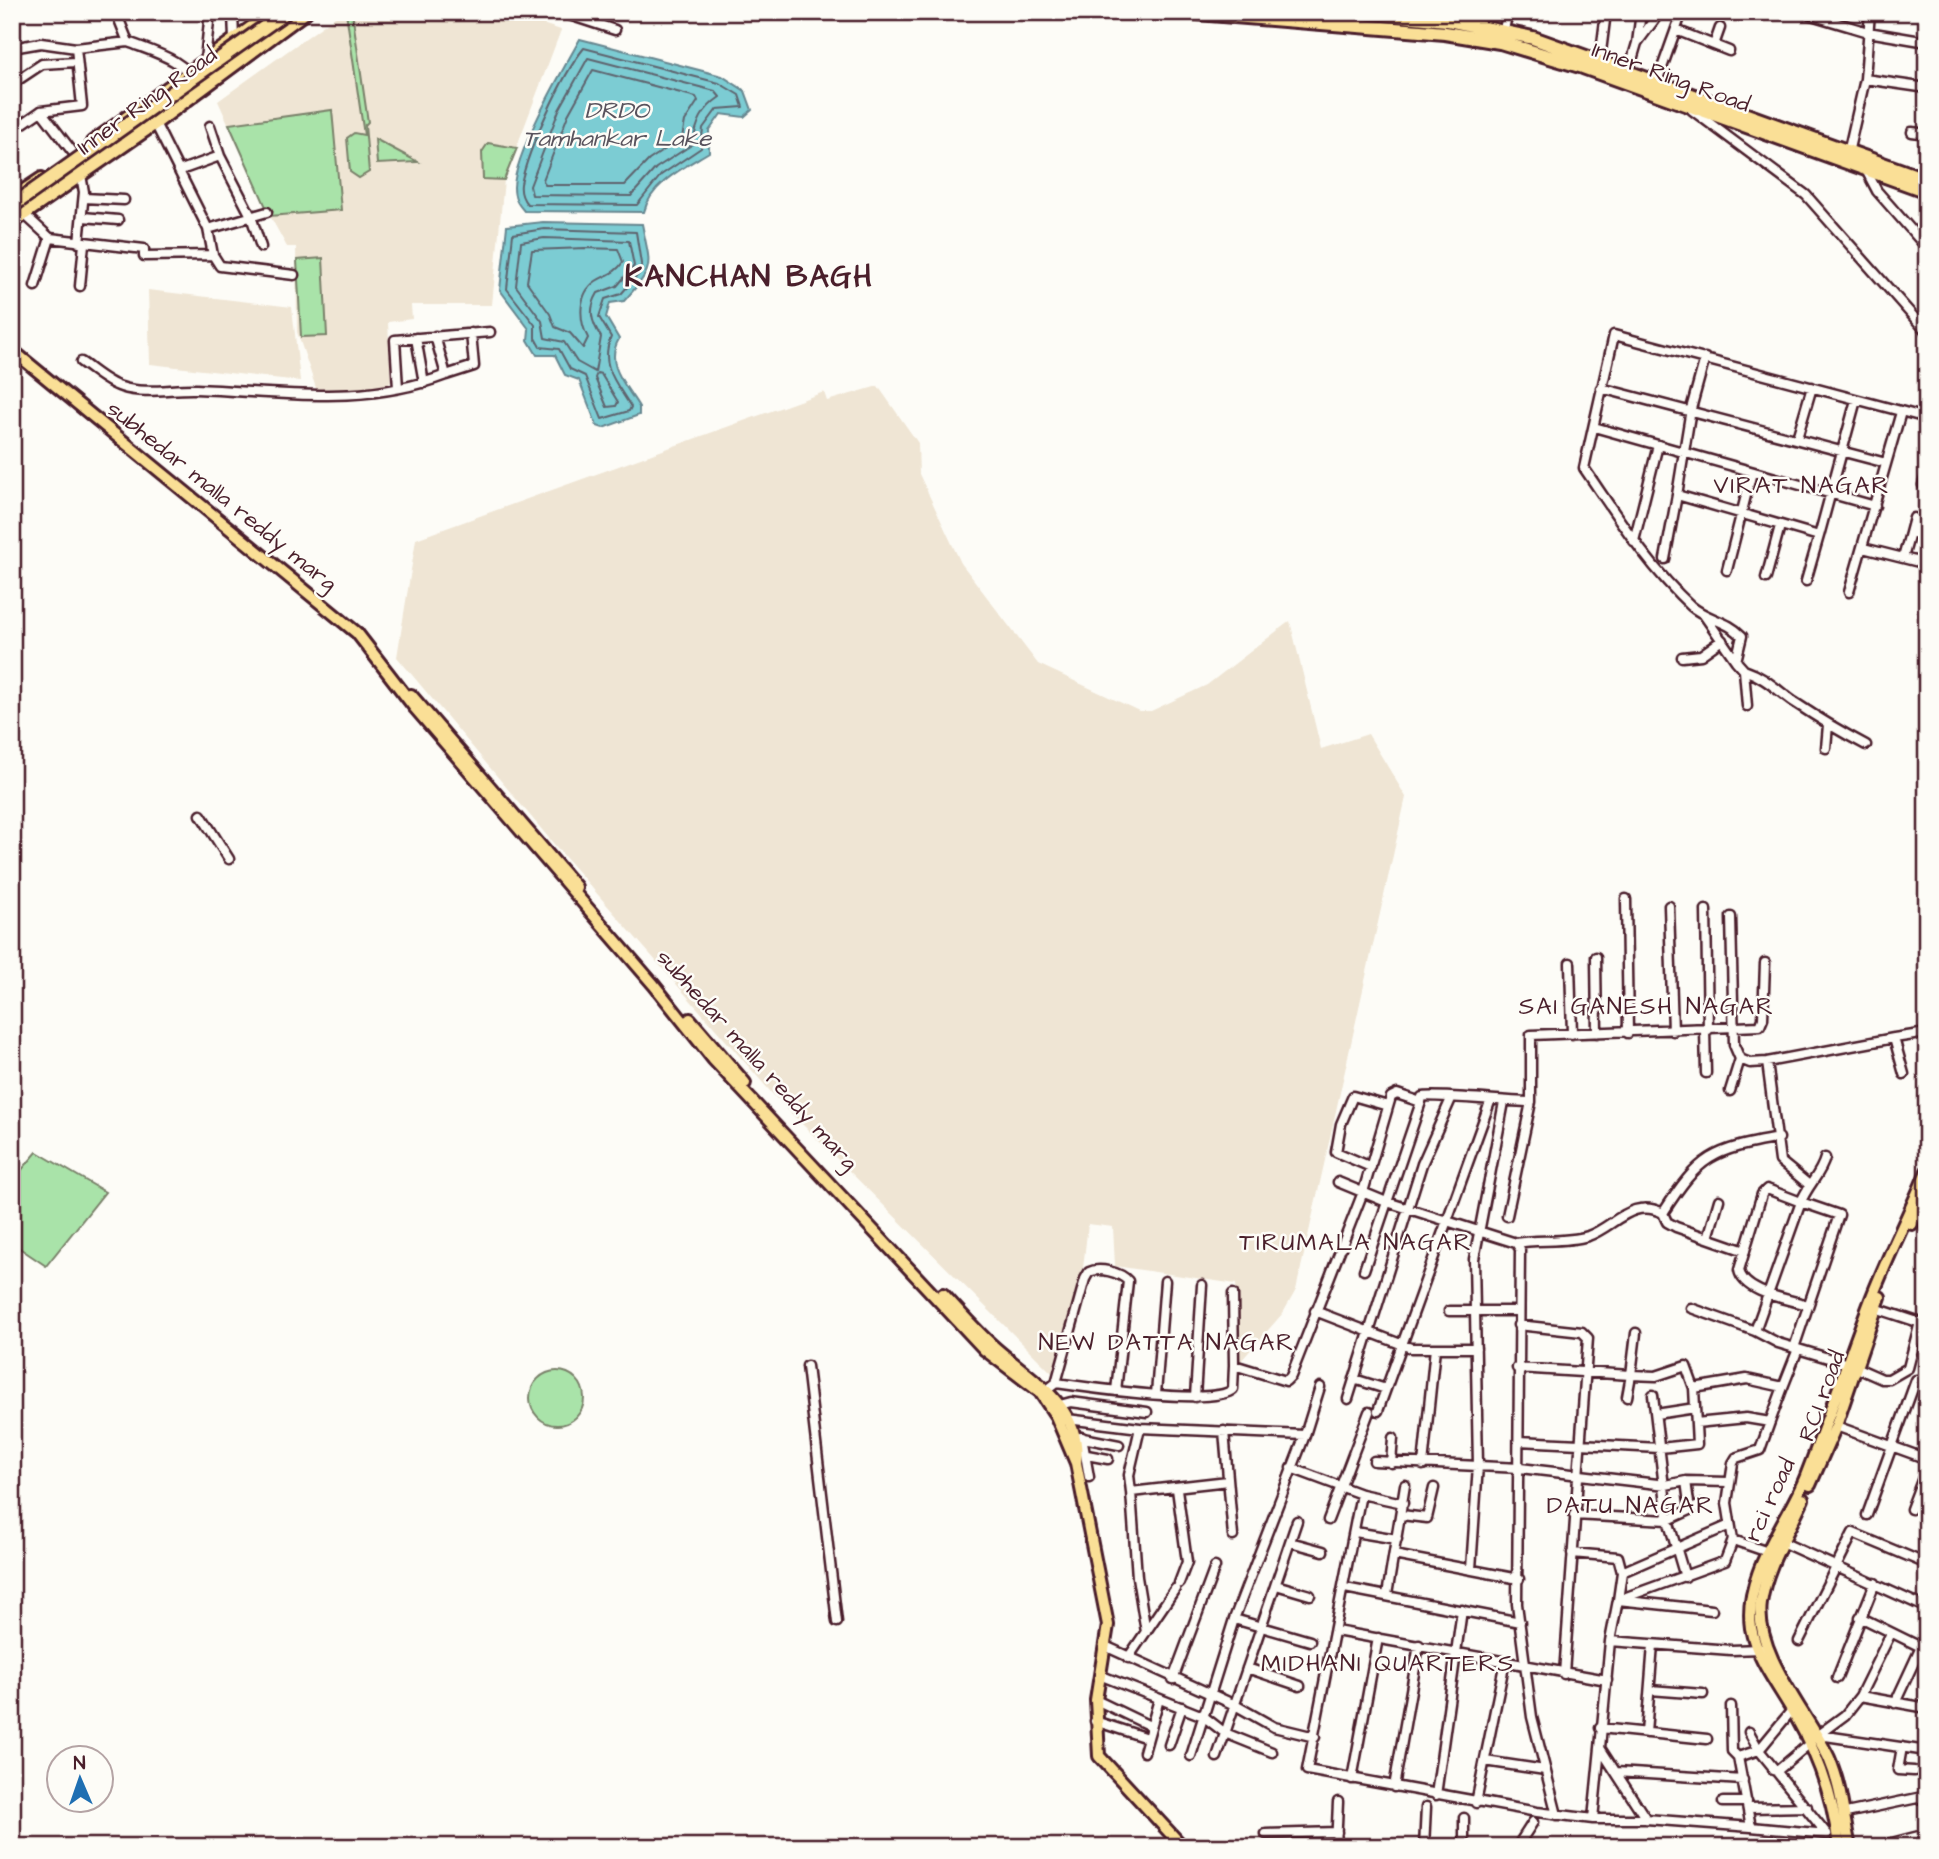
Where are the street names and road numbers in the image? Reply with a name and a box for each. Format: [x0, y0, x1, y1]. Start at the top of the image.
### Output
street label: Inner Ring Road [1587, 34, 1755, 121]
street label: Inner Ring Road [70, 39, 224, 164]
street label: subhedar malla reddy marg [99, 393, 344, 600]
street label: subhedar malla reddy marg [648, 942, 865, 1178]
street label: RCI road [1791, 1346, 1853, 1446]
street label: rci road [1737, 1453, 1803, 1547]

